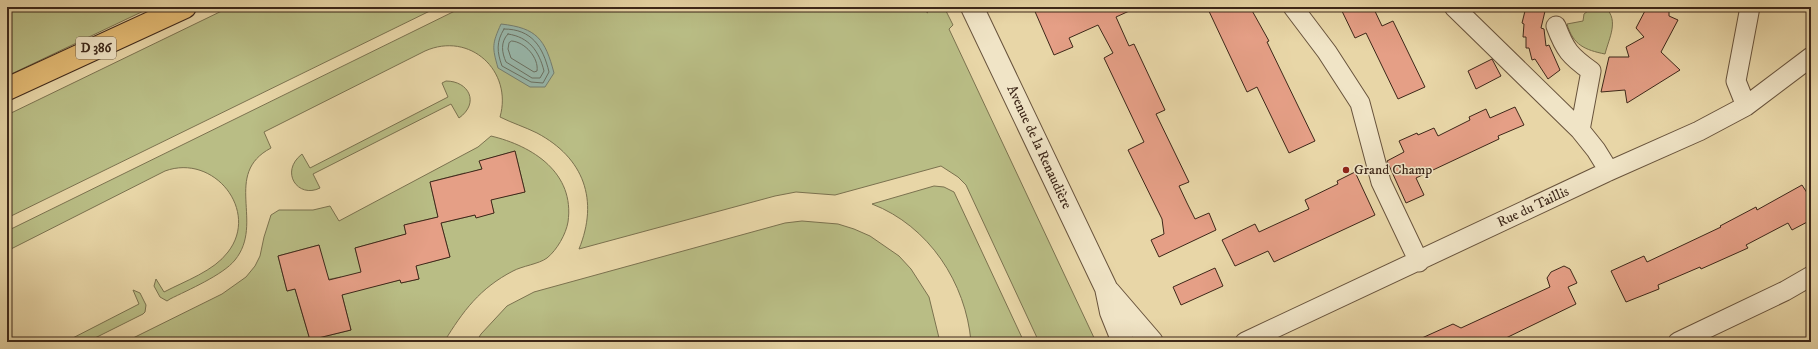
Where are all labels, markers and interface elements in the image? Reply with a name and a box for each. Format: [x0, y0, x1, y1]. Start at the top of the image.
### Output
road number: D 386 [76, 37, 116, 59]
street label: Avenue de la Renaudière [1002, 82, 1076, 212]
place label: Grand Champ [1354, 161, 1432, 179]
marker: Grand Champ [1341, 165, 1351, 175]
street label: Rue du Taillis [1494, 182, 1572, 231]

